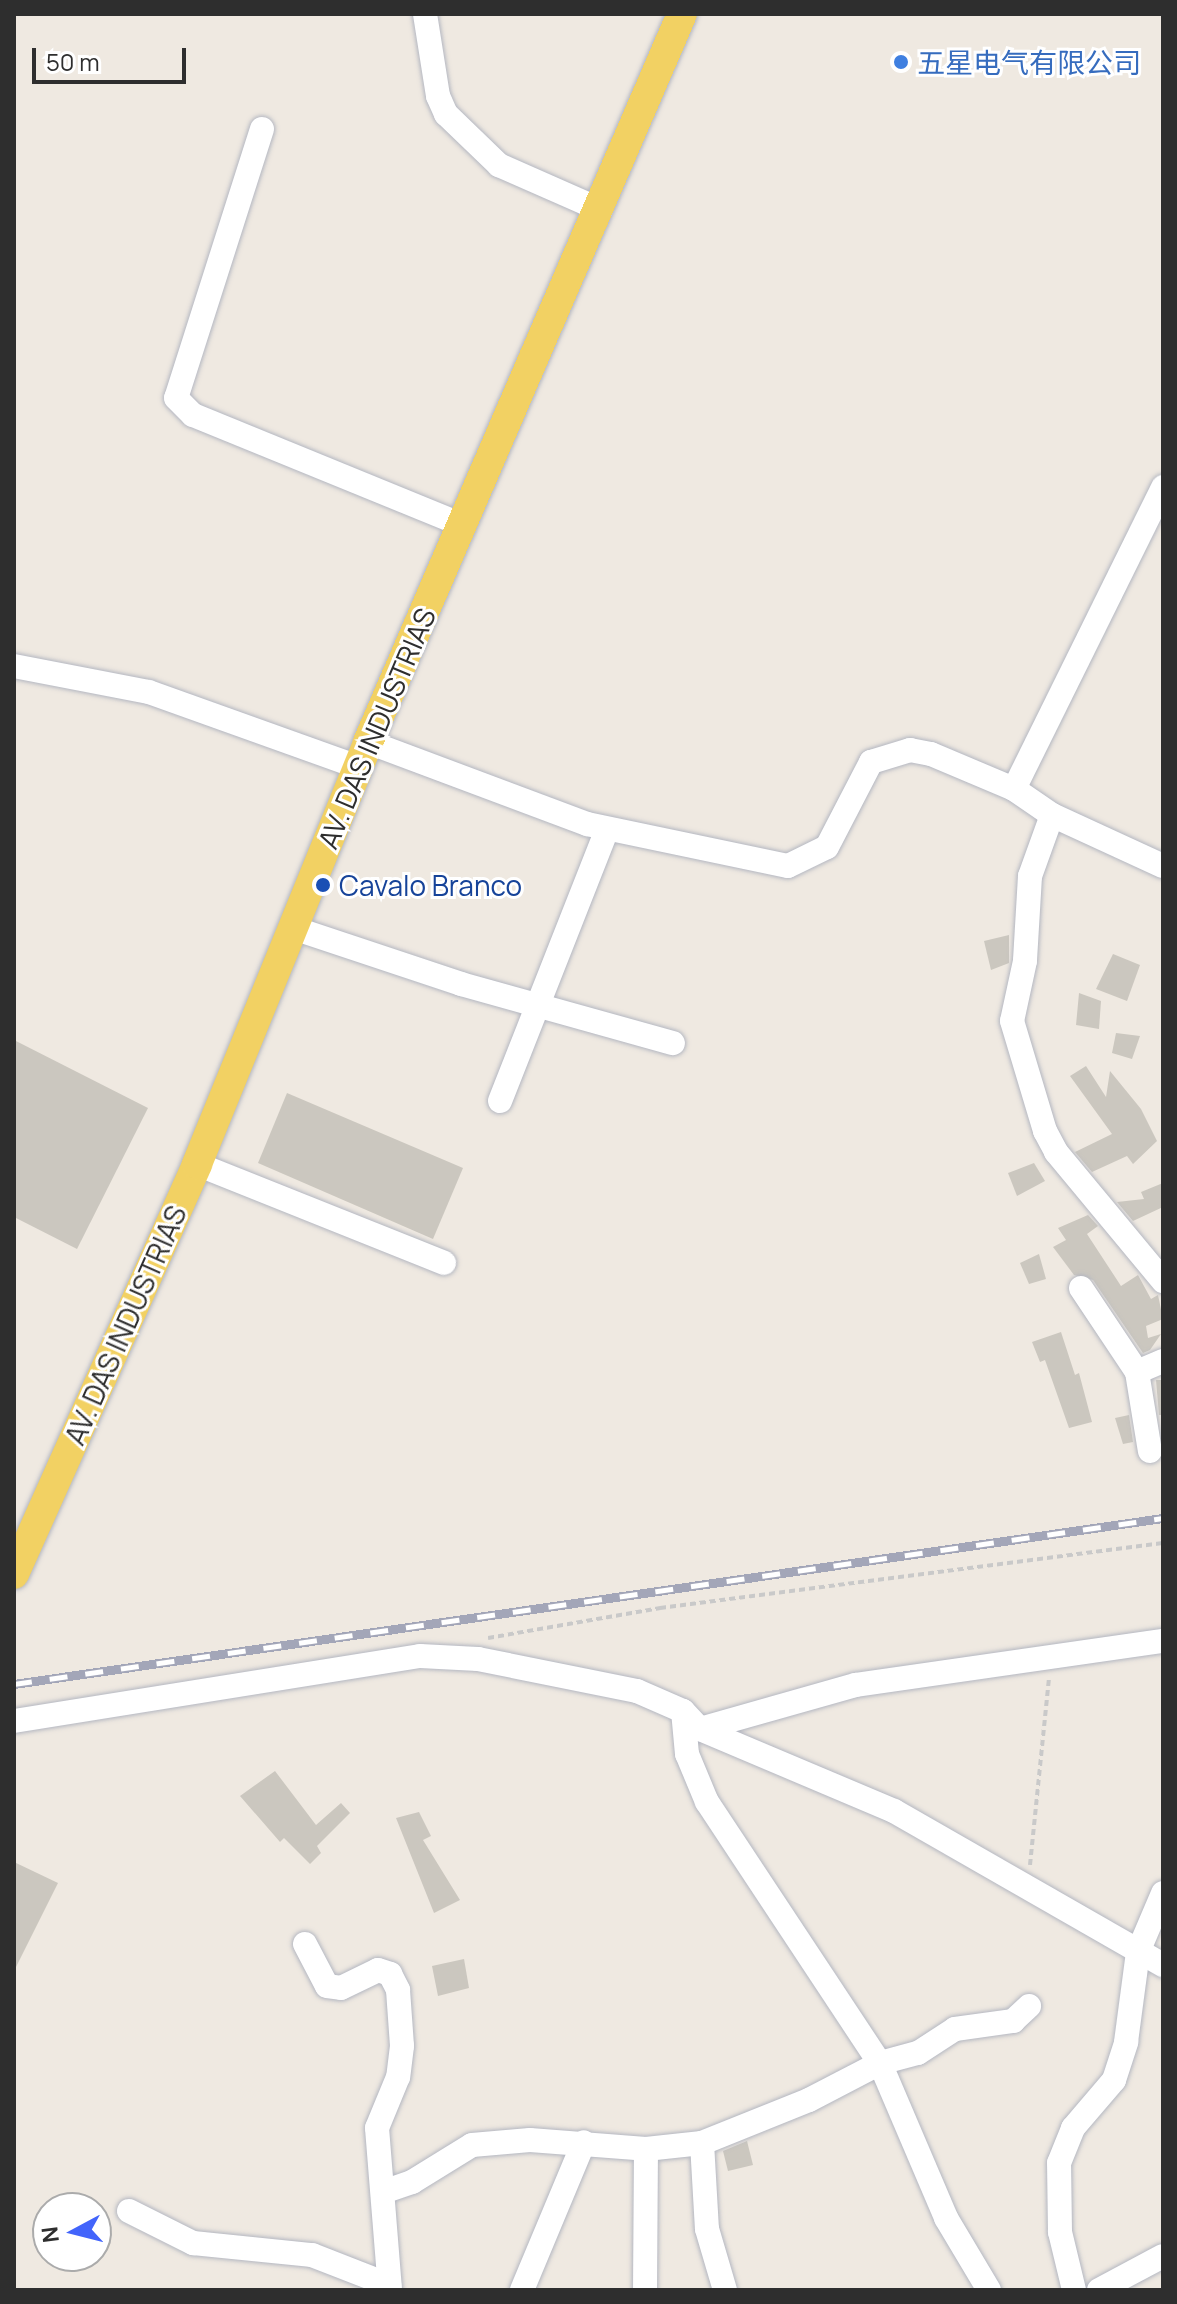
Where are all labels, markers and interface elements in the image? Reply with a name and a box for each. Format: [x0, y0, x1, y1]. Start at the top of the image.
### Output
scale bar [36, 32, 190, 82]
text: 50 m [46, 45, 100, 78]
place label: 五星电气有限公司 [917, 45, 1141, 79]
marker: 五星电气有限公司 [892, 53, 910, 71]
street label: AV. DAS INDUSTRIAS [310, 603, 442, 853]
place label: Cavalo Branco [339, 868, 522, 902]
marker: Cavalo Branco [314, 876, 332, 894]
street label: AV. DAS INDUSTRIAS [57, 1200, 193, 1450]
north arrow [32, 2192, 112, 2272]
text: N [34, 2225, 66, 2244]

